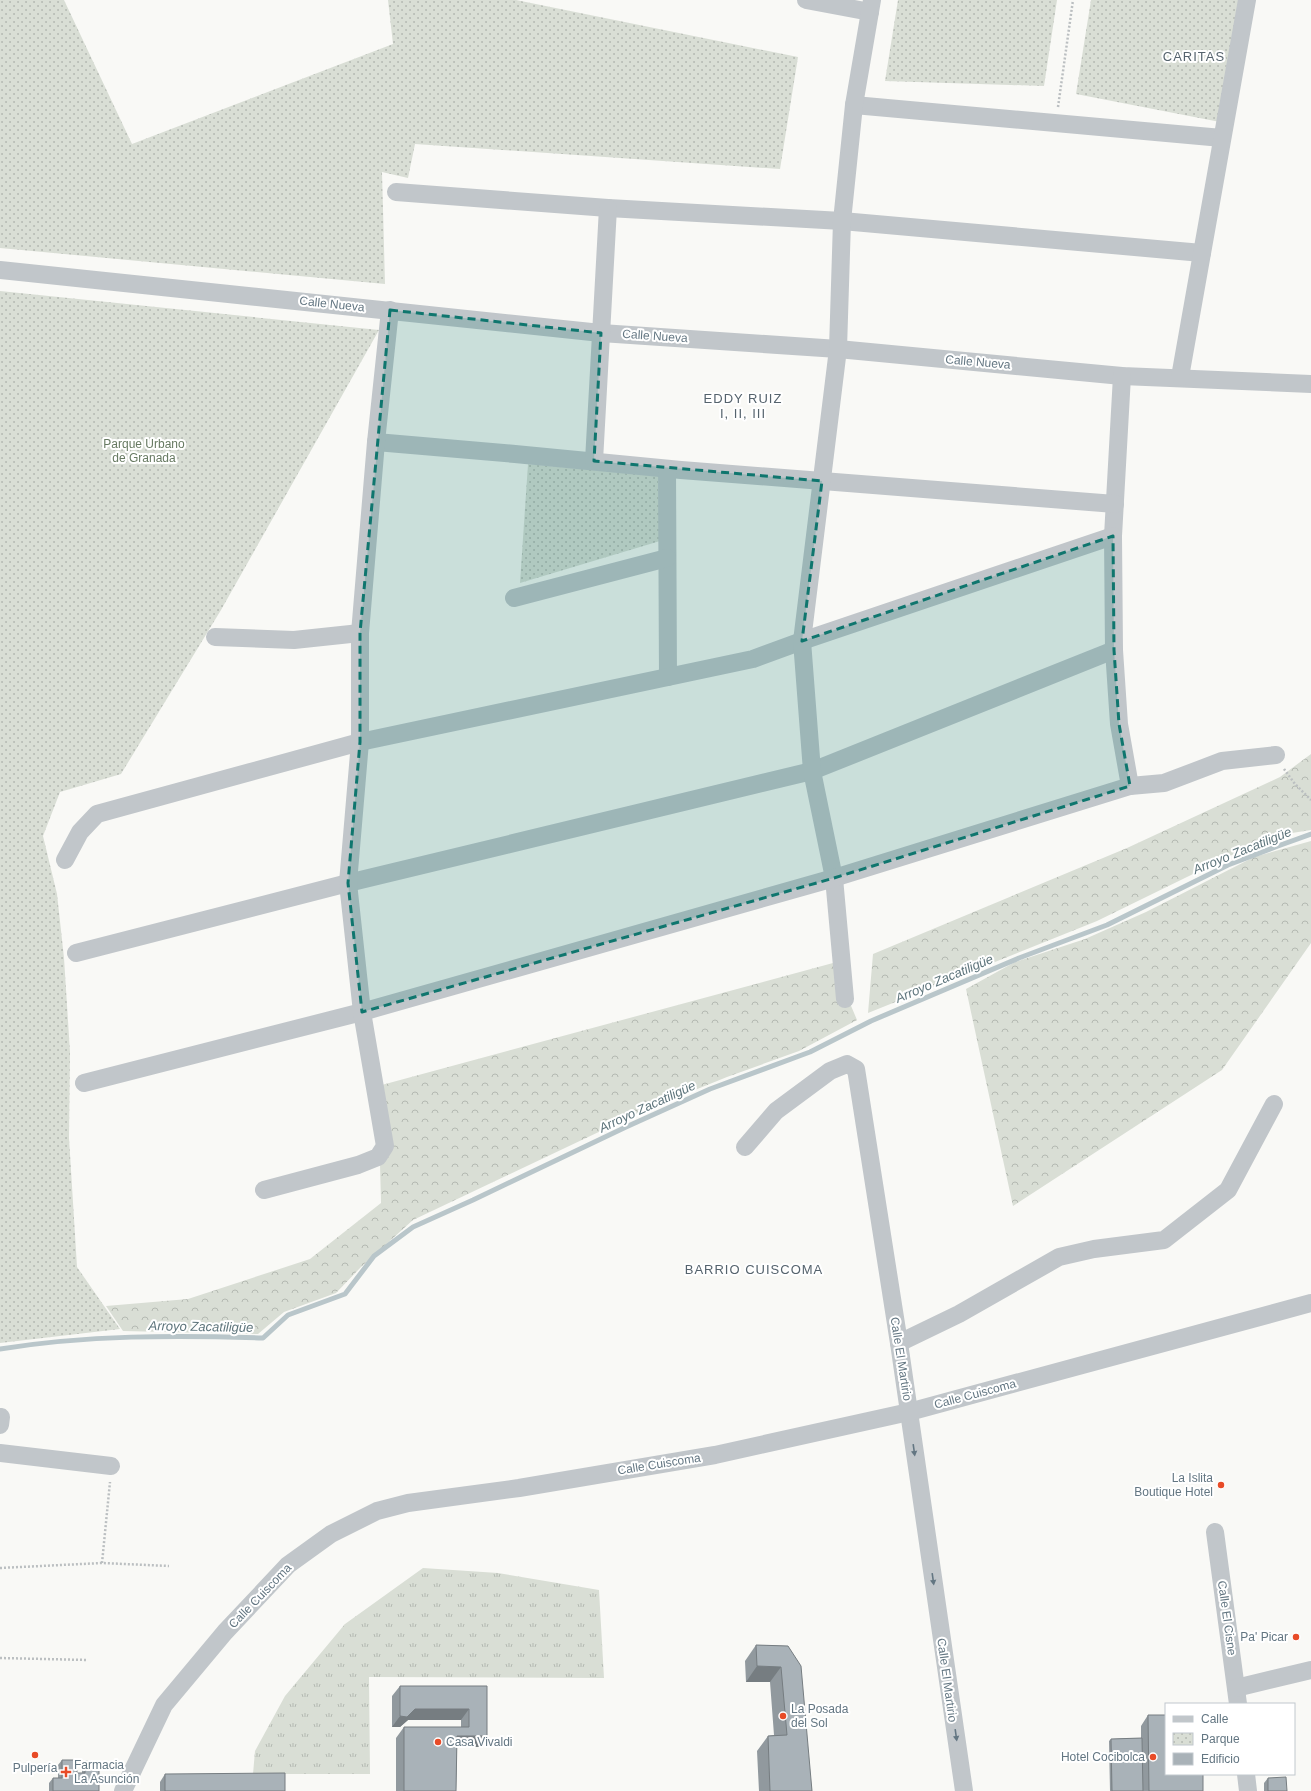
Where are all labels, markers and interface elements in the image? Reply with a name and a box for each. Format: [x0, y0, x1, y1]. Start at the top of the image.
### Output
district label: CARITAS [1163, 49, 1225, 64]
street label: Calle Nueva [299, 294, 366, 314]
street label: Calle Nueva [622, 327, 688, 345]
street label: Calle Nueva [945, 352, 1011, 372]
district label: EDDY RUIZ I, II, III [704, 391, 782, 421]
park label: Parque Urbano de Granada [103, 437, 185, 465]
water label: Arroyo Zacatiligüe [1190, 824, 1294, 877]
water label: Arroyo Zacatiligüe [892, 951, 995, 1006]
water label: Arroyo Zacatiligüe [596, 1078, 698, 1136]
district label: BARRIO CUISCOMA [685, 1262, 823, 1277]
street label: Calle El Martirio [887, 1316, 915, 1402]
water label: Arroyo Zacatiligüe [147, 1318, 254, 1335]
street label: Calle Cuiscoma [933, 1376, 1018, 1412]
one-way arrow [911, 1444, 917, 1456]
street label: Calle Cuiscoma [616, 1450, 702, 1477]
place label: La Islita Boutique Hotel [1134, 1471, 1213, 1499]
marker: La Islita Boutique Hotel [1216, 1480, 1226, 1490]
street label: Calle Cuiscoma [226, 1561, 294, 1631]
one-way arrow [930, 1573, 936, 1585]
street label: Calle El Cisne [1215, 1580, 1239, 1657]
place label: Pa' Picar [1240, 1630, 1288, 1644]
marker: Pa' Picar [1291, 1632, 1301, 1642]
street label: Calle El Martirio [934, 1637, 960, 1723]
place label: La Posada del Sol [791, 1702, 849, 1730]
legend [1165, 1703, 1295, 1775]
marker: La Posada del Sol [778, 1711, 788, 1721]
text: Calle [1201, 1712, 1229, 1726]
one-way arrow [953, 1729, 959, 1741]
text: Parque [1201, 1732, 1240, 1746]
place label: Casa Vivaldi [446, 1735, 512, 1749]
marker: Casa Vivaldi [433, 1737, 443, 1747]
marker: Pulpería [30, 1750, 40, 1760]
place label: Hotel Cocibolca [1061, 1750, 1145, 1764]
marker: Hotel Cocibolca [1148, 1752, 1158, 1762]
text: Edificio [1201, 1752, 1240, 1766]
place label: Farmacia La Asunción [74, 1758, 139, 1786]
place label: Pulpería [13, 1761, 58, 1775]
marker: Farmacia La Asunción [61, 1767, 71, 1777]

